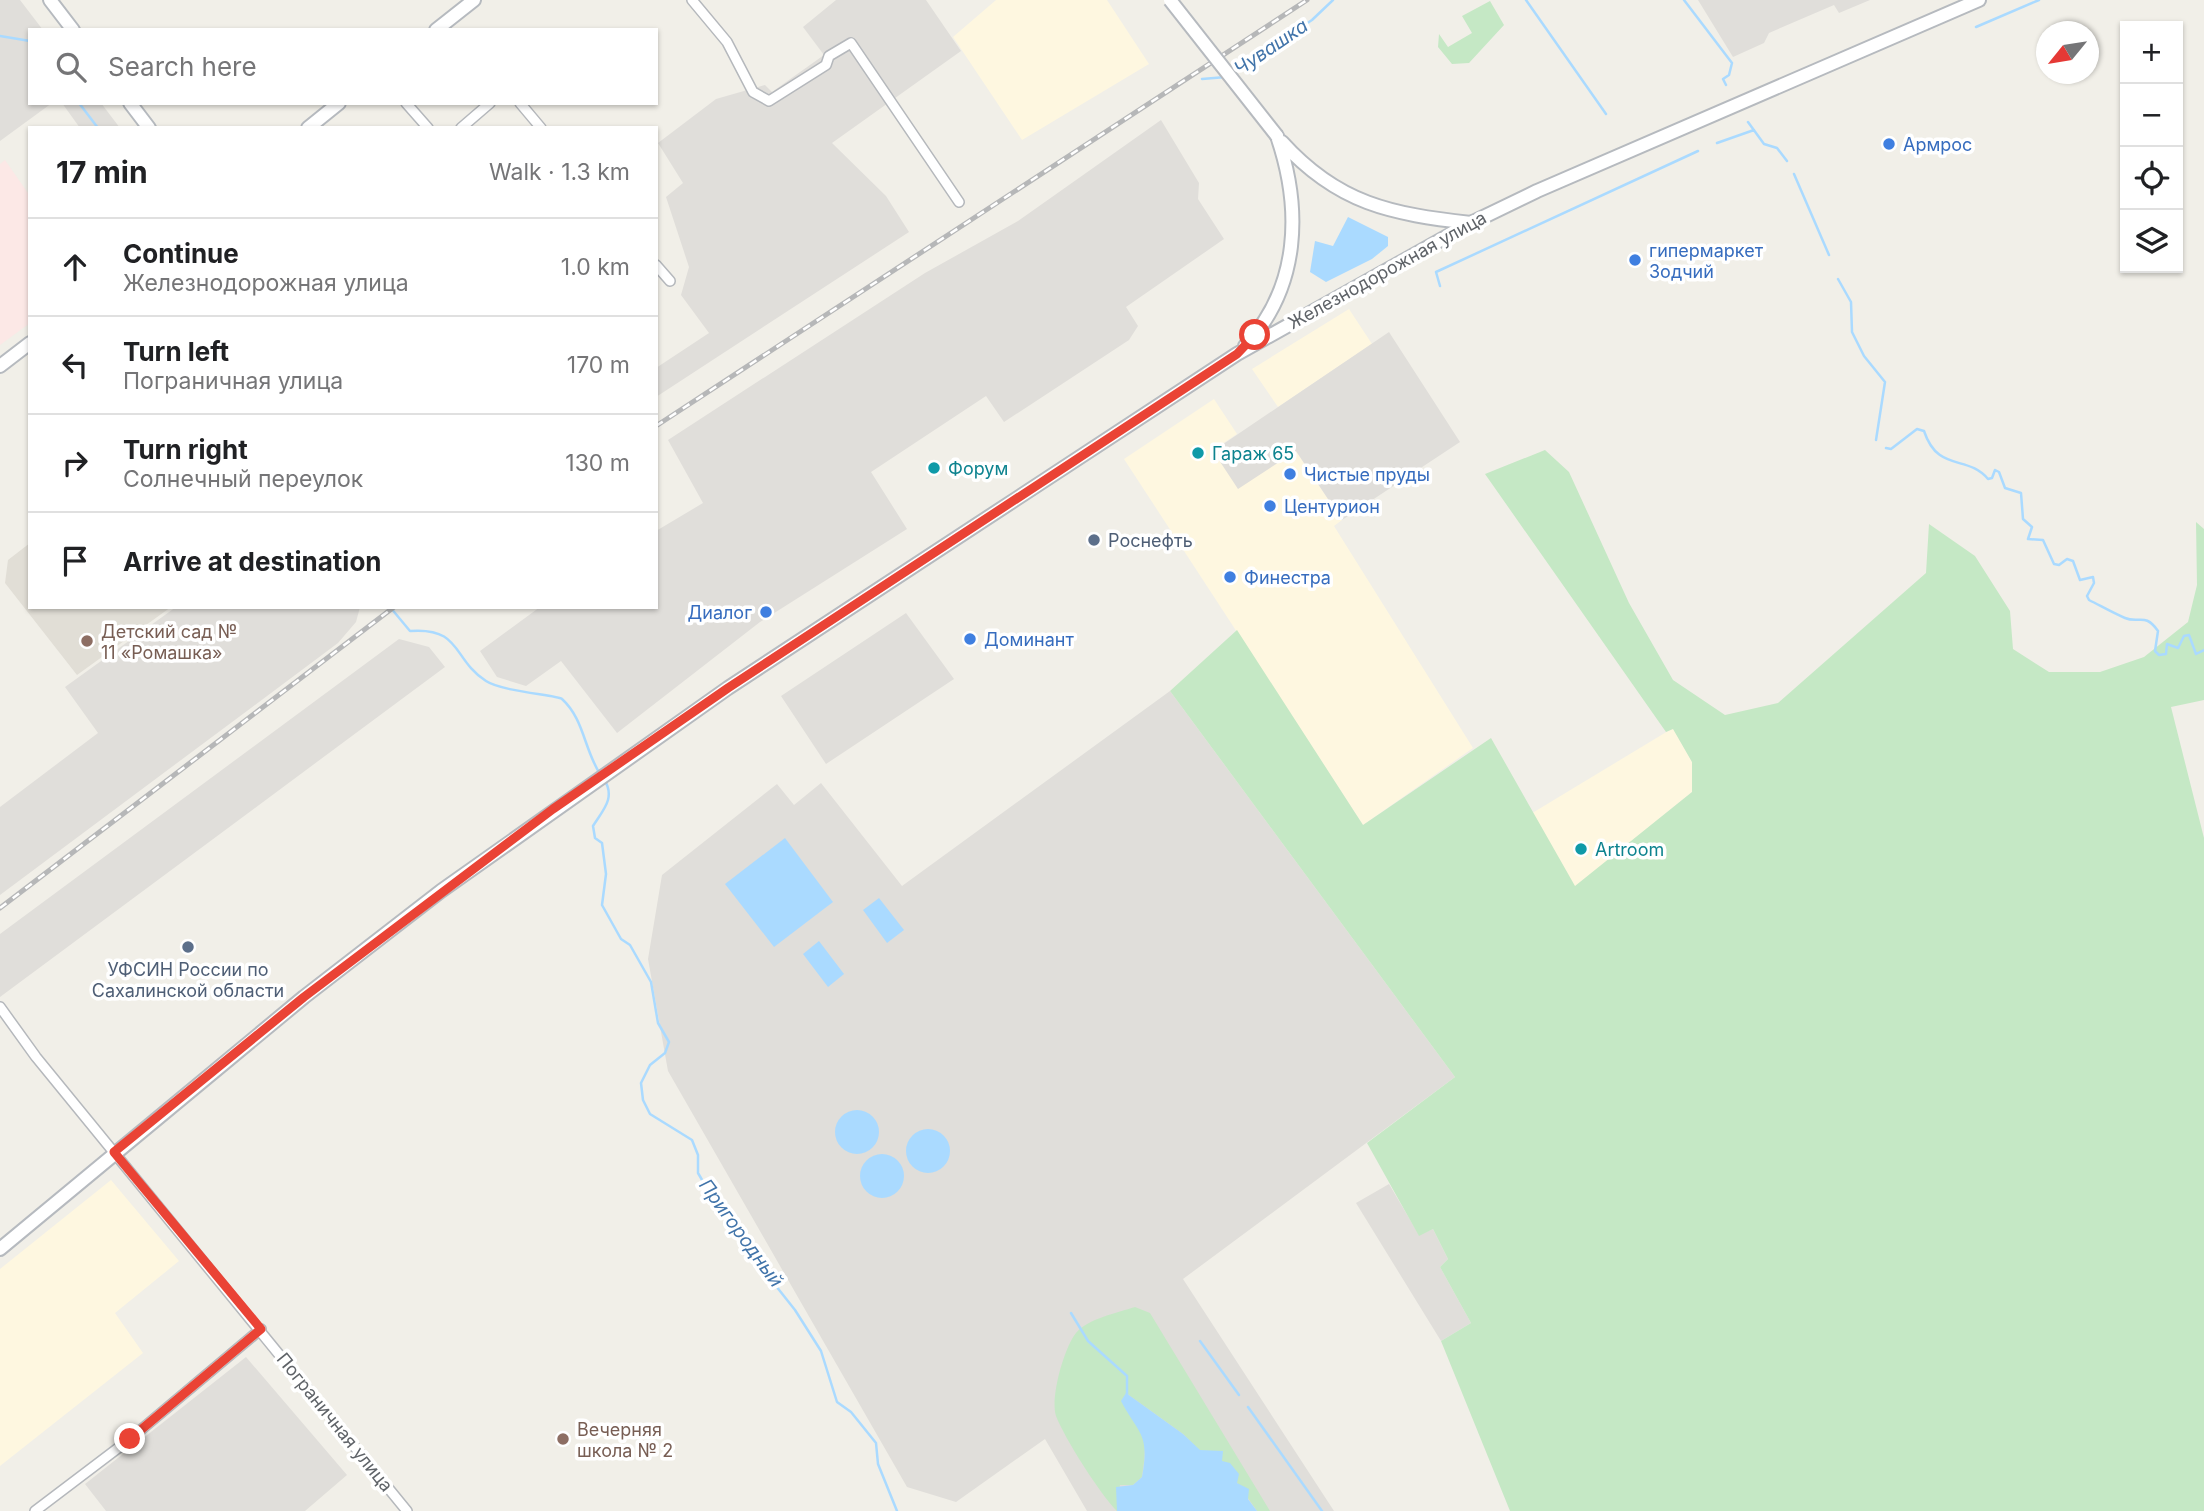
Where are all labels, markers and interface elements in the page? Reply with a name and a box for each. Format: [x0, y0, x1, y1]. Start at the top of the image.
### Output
water label: Чувашка [1230, 14, 1313, 80]
north arrow [2036, 21, 2099, 84]
map controls [2120, 21, 2183, 273]
button: + [2120, 21, 2183, 84]
search box [28, 28, 658, 105]
icon: search [52, 48, 90, 86]
text: Search here [108, 51, 257, 82]
button: − [2120, 84, 2183, 147]
place label: Армрос [1903, 134, 1972, 155]
marker: Армрос [1881, 136, 1897, 152]
button: locate [2120, 147, 2183, 210]
text: 17 min [56, 154, 148, 190]
text: Walk · 1.3 km [489, 158, 630, 186]
street label: Железнодорожная улица [1284, 207, 1490, 333]
button: layers [2120, 210, 2183, 273]
text: Continue [123, 238, 239, 269]
place label: гипермаркет Зодчий [1649, 240, 1764, 282]
icon: ahead [56, 248, 94, 286]
marker: гипермаркет Зодчий [1627, 252, 1643, 268]
text: 1.0 km [561, 253, 630, 281]
text: Железнодорожная улица [123, 269, 409, 297]
route start [1239, 319, 1270, 350]
text: Turn left [123, 336, 229, 367]
icon: left [56, 346, 94, 384]
text: 170 m [567, 351, 630, 379]
text: Пограничная улица [123, 367, 343, 395]
text: Turn right [123, 434, 248, 465]
place label: Гараж 65 [1212, 443, 1294, 464]
icon: right [56, 444, 94, 482]
marker: Гараж 65 [1190, 445, 1206, 461]
text: 130 m [565, 449, 630, 477]
place label: Форум [948, 458, 1008, 479]
marker: Форум [926, 460, 942, 476]
place label: Чистые пруды [1304, 464, 1430, 485]
text: Солнечный переулок [123, 465, 363, 493]
marker: Чистые пруды [1282, 466, 1298, 482]
place label: Центурион [1284, 496, 1380, 517]
marker: Центурион [1262, 498, 1278, 514]
place label: Роснефть [1108, 530, 1193, 551]
marker: Роснефть [1086, 532, 1102, 548]
icon: arrive [56, 542, 94, 580]
text: Arrive at destination [123, 546, 382, 577]
place label: Финестра [1244, 567, 1331, 588]
marker: Финестра [1222, 569, 1238, 585]
place label: Диалог [688, 602, 752, 623]
marker: Диалог [758, 604, 774, 620]
place label: Детский сад № 11 «Ромашка» [101, 621, 237, 663]
place label: Доминант [984, 629, 1074, 650]
marker: Доминант [962, 631, 978, 647]
marker: Детский сад № 11 «Ромашка» [79, 633, 95, 649]
place label: Artroom [1595, 839, 1664, 860]
marker: Artroom [1573, 841, 1589, 857]
marker: УФСИН России по Сахалинской области [180, 939, 196, 955]
place label: УФСИН России по Сахалинской области [92, 959, 284, 1001]
water label: Пригородный [694, 1175, 788, 1291]
street label: Пограничная улица [273, 1348, 397, 1496]
place label: Вечерняя школа № 2 [577, 1419, 673, 1461]
route end [114, 1423, 145, 1454]
marker: Вечерняя школа № 2 [555, 1431, 571, 1447]

